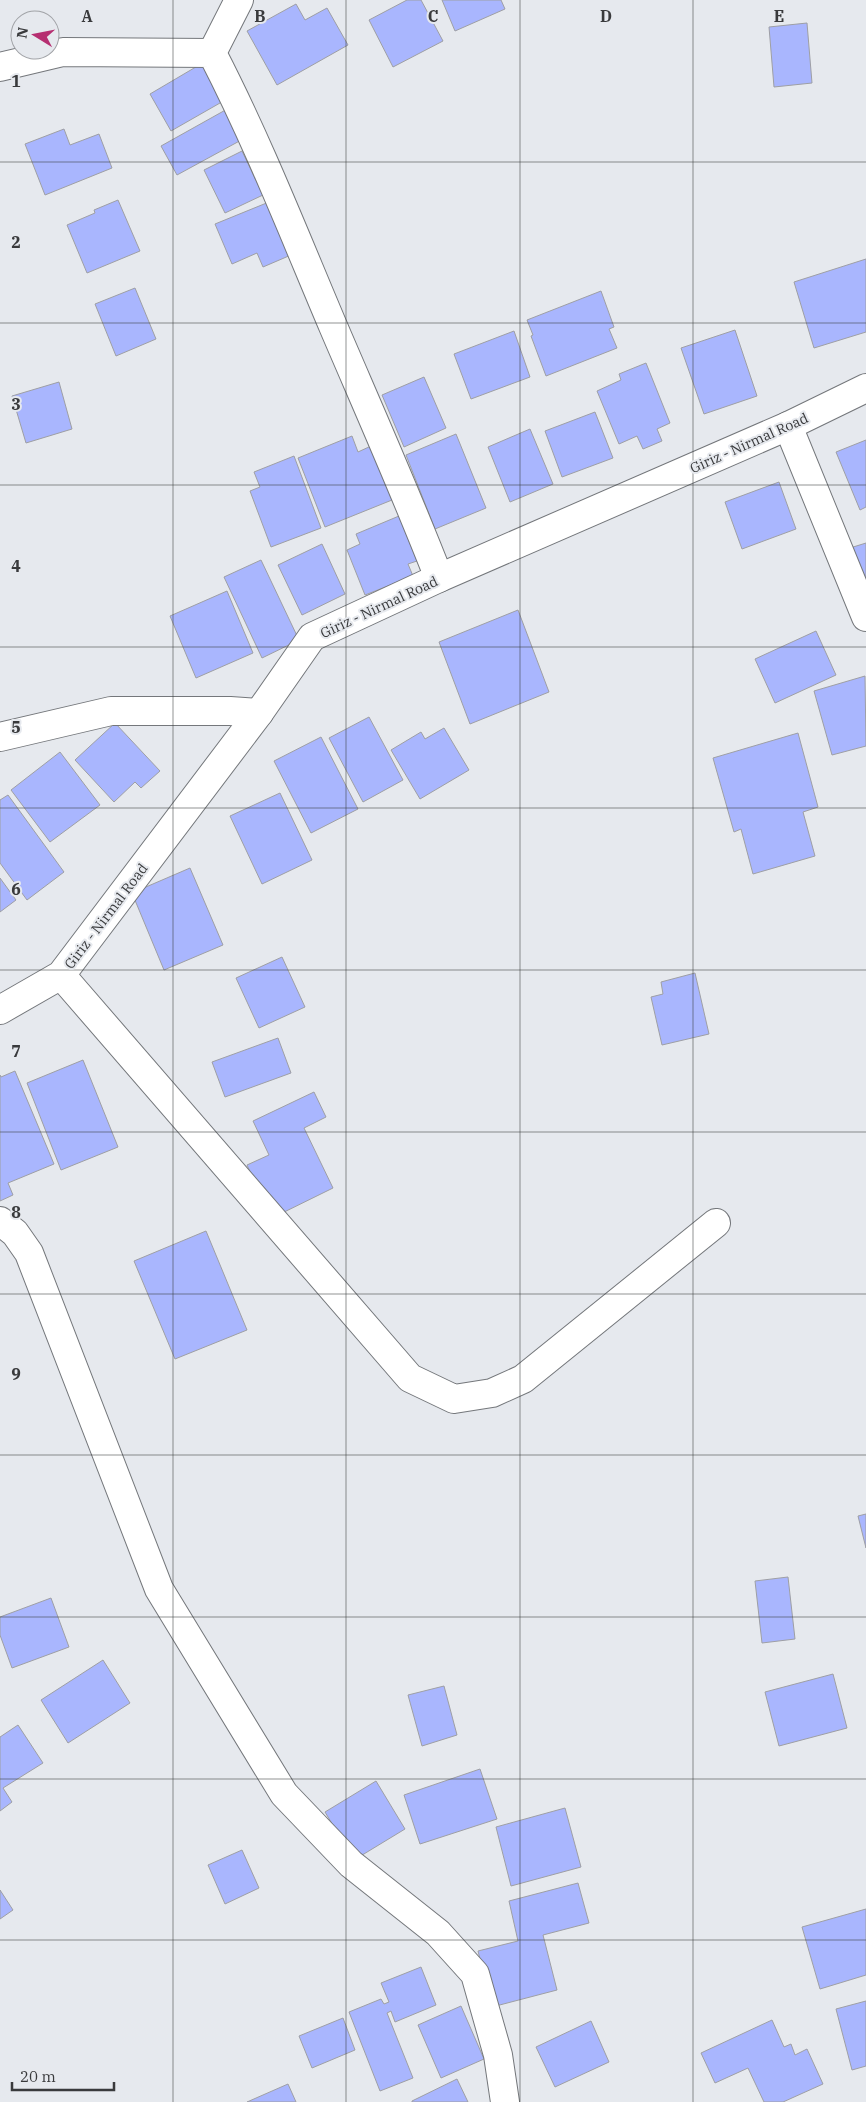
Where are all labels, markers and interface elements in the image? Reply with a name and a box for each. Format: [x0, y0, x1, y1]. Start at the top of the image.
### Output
text: A [81, 6, 93, 26]
text: B [254, 6, 266, 26]
text: C [428, 6, 438, 26]
text: D [600, 6, 612, 26]
text: E [774, 6, 784, 26]
north arrow [10, 10, 60, 60]
text: N [12, 26, 32, 40]
text: 1 [11, 71, 21, 91]
text: 2 [11, 232, 21, 252]
text: 3 [11, 394, 21, 414]
street label: Giriz - Nirmal Road [687, 409, 811, 477]
text: 4 [11, 556, 21, 576]
street label: Giriz - Nirmal Road [317, 572, 441, 642]
text: 5 [11, 717, 21, 737]
street label: Giriz - Nirmal Road [60, 859, 152, 972]
text: 6 [11, 879, 21, 899]
text: 7 [11, 1041, 21, 1061]
text: 8 [11, 1202, 21, 1222]
text: 9 [11, 1364, 21, 1384]
scale bar [12, 2060, 115, 2092]
text: 20 m [20, 2067, 56, 2086]

